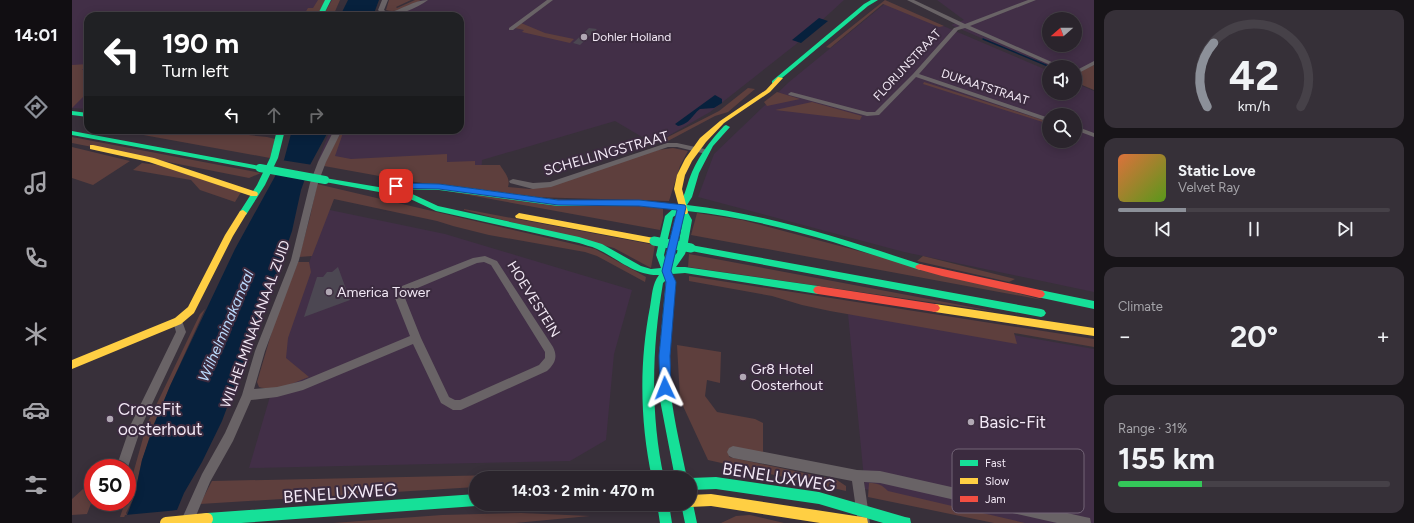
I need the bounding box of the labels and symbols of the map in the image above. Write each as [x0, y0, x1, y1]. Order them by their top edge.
north arrow [1042, 12, 1082, 52]
street label: FLORIJNSTRAAT [870, 26, 944, 104]
place label: Dohler Holland [592, 30, 671, 44]
marker: Dohler Holland [579, 32, 589, 42]
street label: DUKAATSTRAAT [940, 66, 1031, 108]
street label: SCHELLINGSTRAAT [542, 127, 671, 179]
pin [379, 169, 413, 203]
street label: WILHELMINAKANAAL ZUID [217, 238, 294, 410]
street label: HOEVESTEIN [503, 258, 564, 341]
water label: Wilhelminakanaal [194, 267, 258, 385]
place label: America Tower [337, 284, 430, 301]
marker: America Tower [324, 287, 334, 297]
place label: Gr8 Hotel Oosterhout [751, 361, 823, 394]
position arrow [644, 367, 686, 409]
marker: Gr8 Hotel Oosterhout [738, 372, 748, 382]
place label: CrossFit oosterhout [118, 399, 202, 439]
place label: Basic-Fit [979, 412, 1046, 432]
marker: CrossFit oosterhout [105, 414, 115, 424]
marker: Basic-Fit [966, 417, 976, 427]
legend [952, 449, 1084, 513]
text: Fast [985, 457, 1006, 470]
street label: BENELUXWEG [721, 458, 837, 496]
speed limit sign: 50 [84, 459, 136, 511]
text: Slow [985, 475, 1009, 488]
street label: BENELUXWEG [282, 479, 398, 507]
text: Jam [985, 493, 1006, 506]

